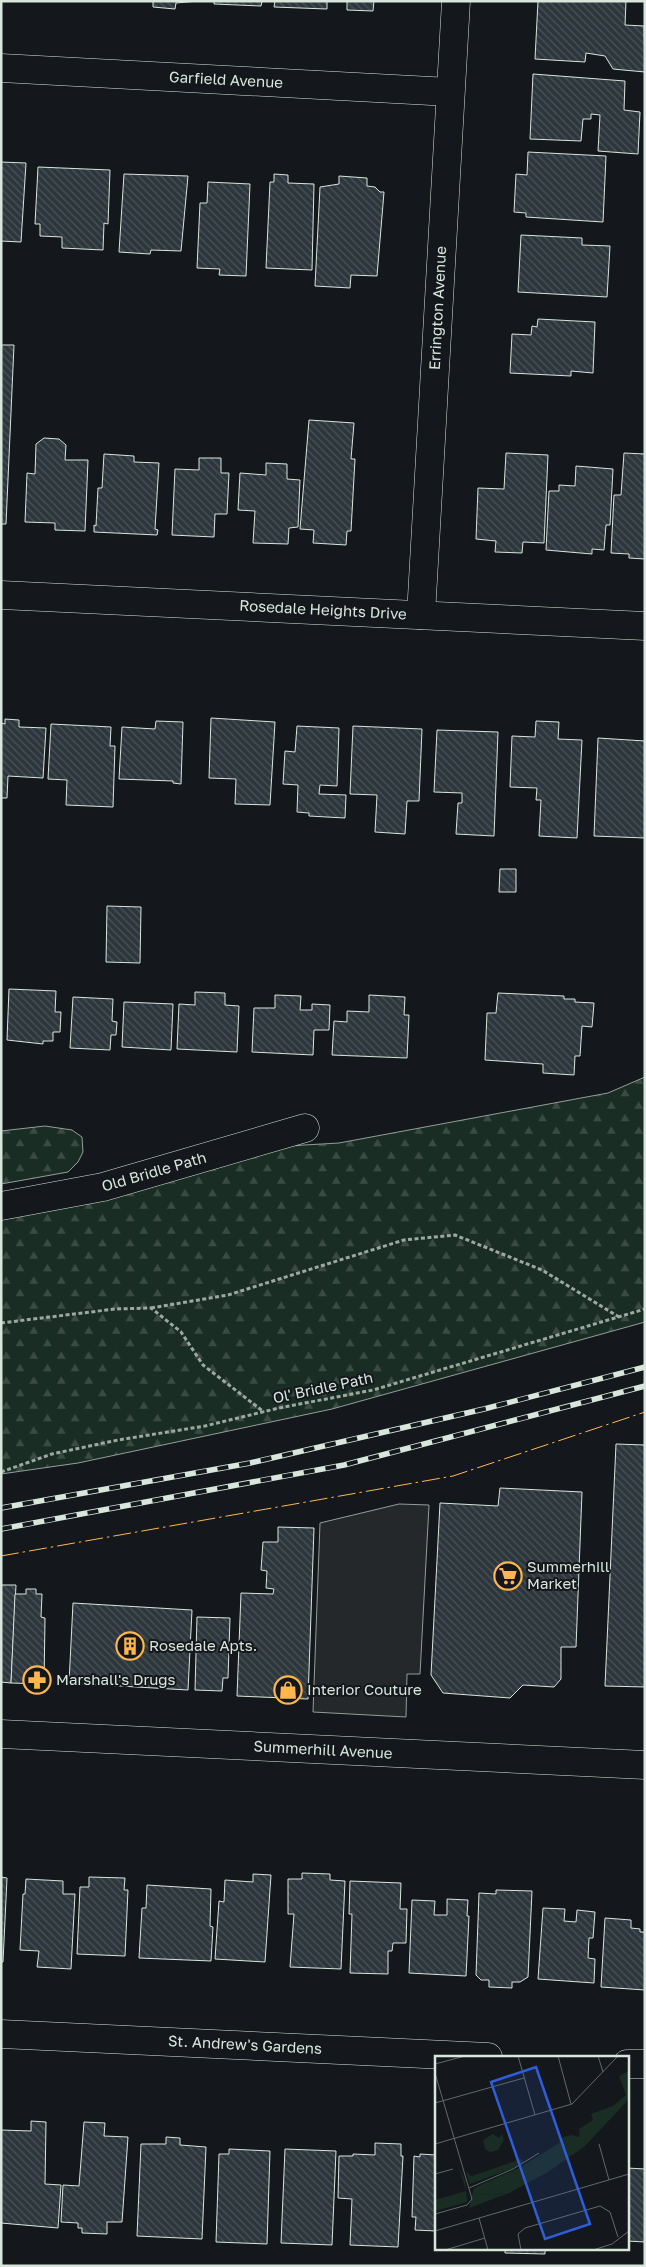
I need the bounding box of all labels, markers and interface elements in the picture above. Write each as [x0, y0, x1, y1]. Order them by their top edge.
street label: Garfield Avenue [169, 67, 284, 91]
street label: Errington Avenue [425, 245, 449, 370]
street label: Rosedale Heights Drive [239, 596, 408, 622]
street label: Old Bridle Path [99, 1147, 208, 1195]
street label: Ol' Bridle Path [271, 1368, 374, 1406]
place label: Summerhill Market [527, 1557, 610, 1592]
supermarket icon: Summerhill Market [493, 1561, 523, 1591]
building icon: Rosedale Apts. [115, 1631, 145, 1661]
place label: Rosedale Apts. [149, 1636, 257, 1654]
pharmacy icon: Marshall's Drugs [22, 1665, 52, 1695]
place label: Marshall's Drugs [56, 1670, 176, 1688]
shop icon: Interior Couture [273, 1675, 303, 1705]
place label: Interior Couture [307, 1680, 422, 1698]
street label: Summerhill Avenue [253, 1736, 393, 1762]
street label: St. Andrew's Gardens [168, 2031, 323, 2057]
inset map [435, 2056, 628, 2250]

